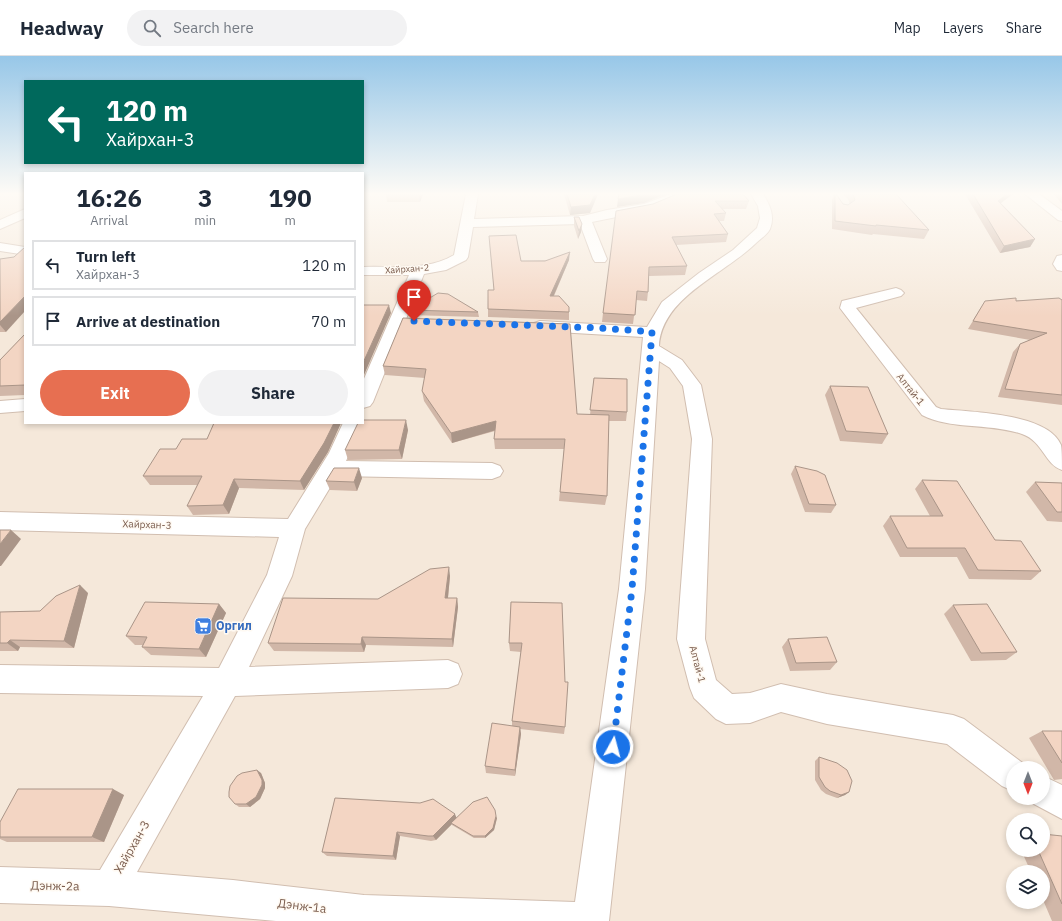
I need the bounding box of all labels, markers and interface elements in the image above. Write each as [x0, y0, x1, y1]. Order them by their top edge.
search box [127, 10, 407, 46]
text: Headway [20, 16, 103, 40]
icon: search [141, 17, 163, 39]
text: Search here [173, 18, 254, 37]
text: Map [894, 19, 921, 37]
text: Layers [943, 19, 984, 37]
text: Share [1006, 19, 1042, 37]
text: 120 m [106, 92, 188, 129]
icon: left [40, 96, 92, 148]
text: Хайрхан-3 [106, 128, 195, 151]
text: 16:26 [76, 182, 142, 214]
text: 3 [198, 182, 212, 214]
text: 190 [268, 182, 312, 214]
text: Arrival [90, 212, 128, 229]
text: min [194, 212, 216, 229]
text: m [284, 212, 296, 229]
text: Turn left [76, 247, 136, 266]
icon: left [42, 254, 64, 276]
text: 120 m [302, 256, 346, 275]
street label: Хайрхан-2 [385, 261, 429, 276]
text: Хайрхан-3 [76, 266, 140, 283]
pin [397, 280, 431, 321]
icon: arrive [403, 286, 425, 308]
icon: arrive [42, 310, 64, 332]
text: Arrive at destination [76, 312, 220, 331]
text: 70 m [311, 312, 346, 331]
button: Exit [40, 370, 190, 416]
button: Share [198, 370, 348, 416]
street label: Алтай-1 [894, 370, 928, 408]
street label: Хайрхан-3 [122, 517, 172, 532]
supermarket icon: Оргил [193, 616, 213, 636]
place label: Оргил [216, 618, 252, 633]
street label: Алтай-1 [686, 644, 709, 684]
position arrow [592, 726, 634, 768]
north arrow [1006, 761, 1050, 805]
map controls [1006, 761, 1050, 909]
button: search [1006, 813, 1050, 857]
street label: Хайрхан-3 [110, 817, 153, 876]
button: layers [1006, 865, 1050, 909]
street label: Дэнж-2а [30, 878, 80, 893]
street label: Дэнж-1а [277, 895, 328, 916]

